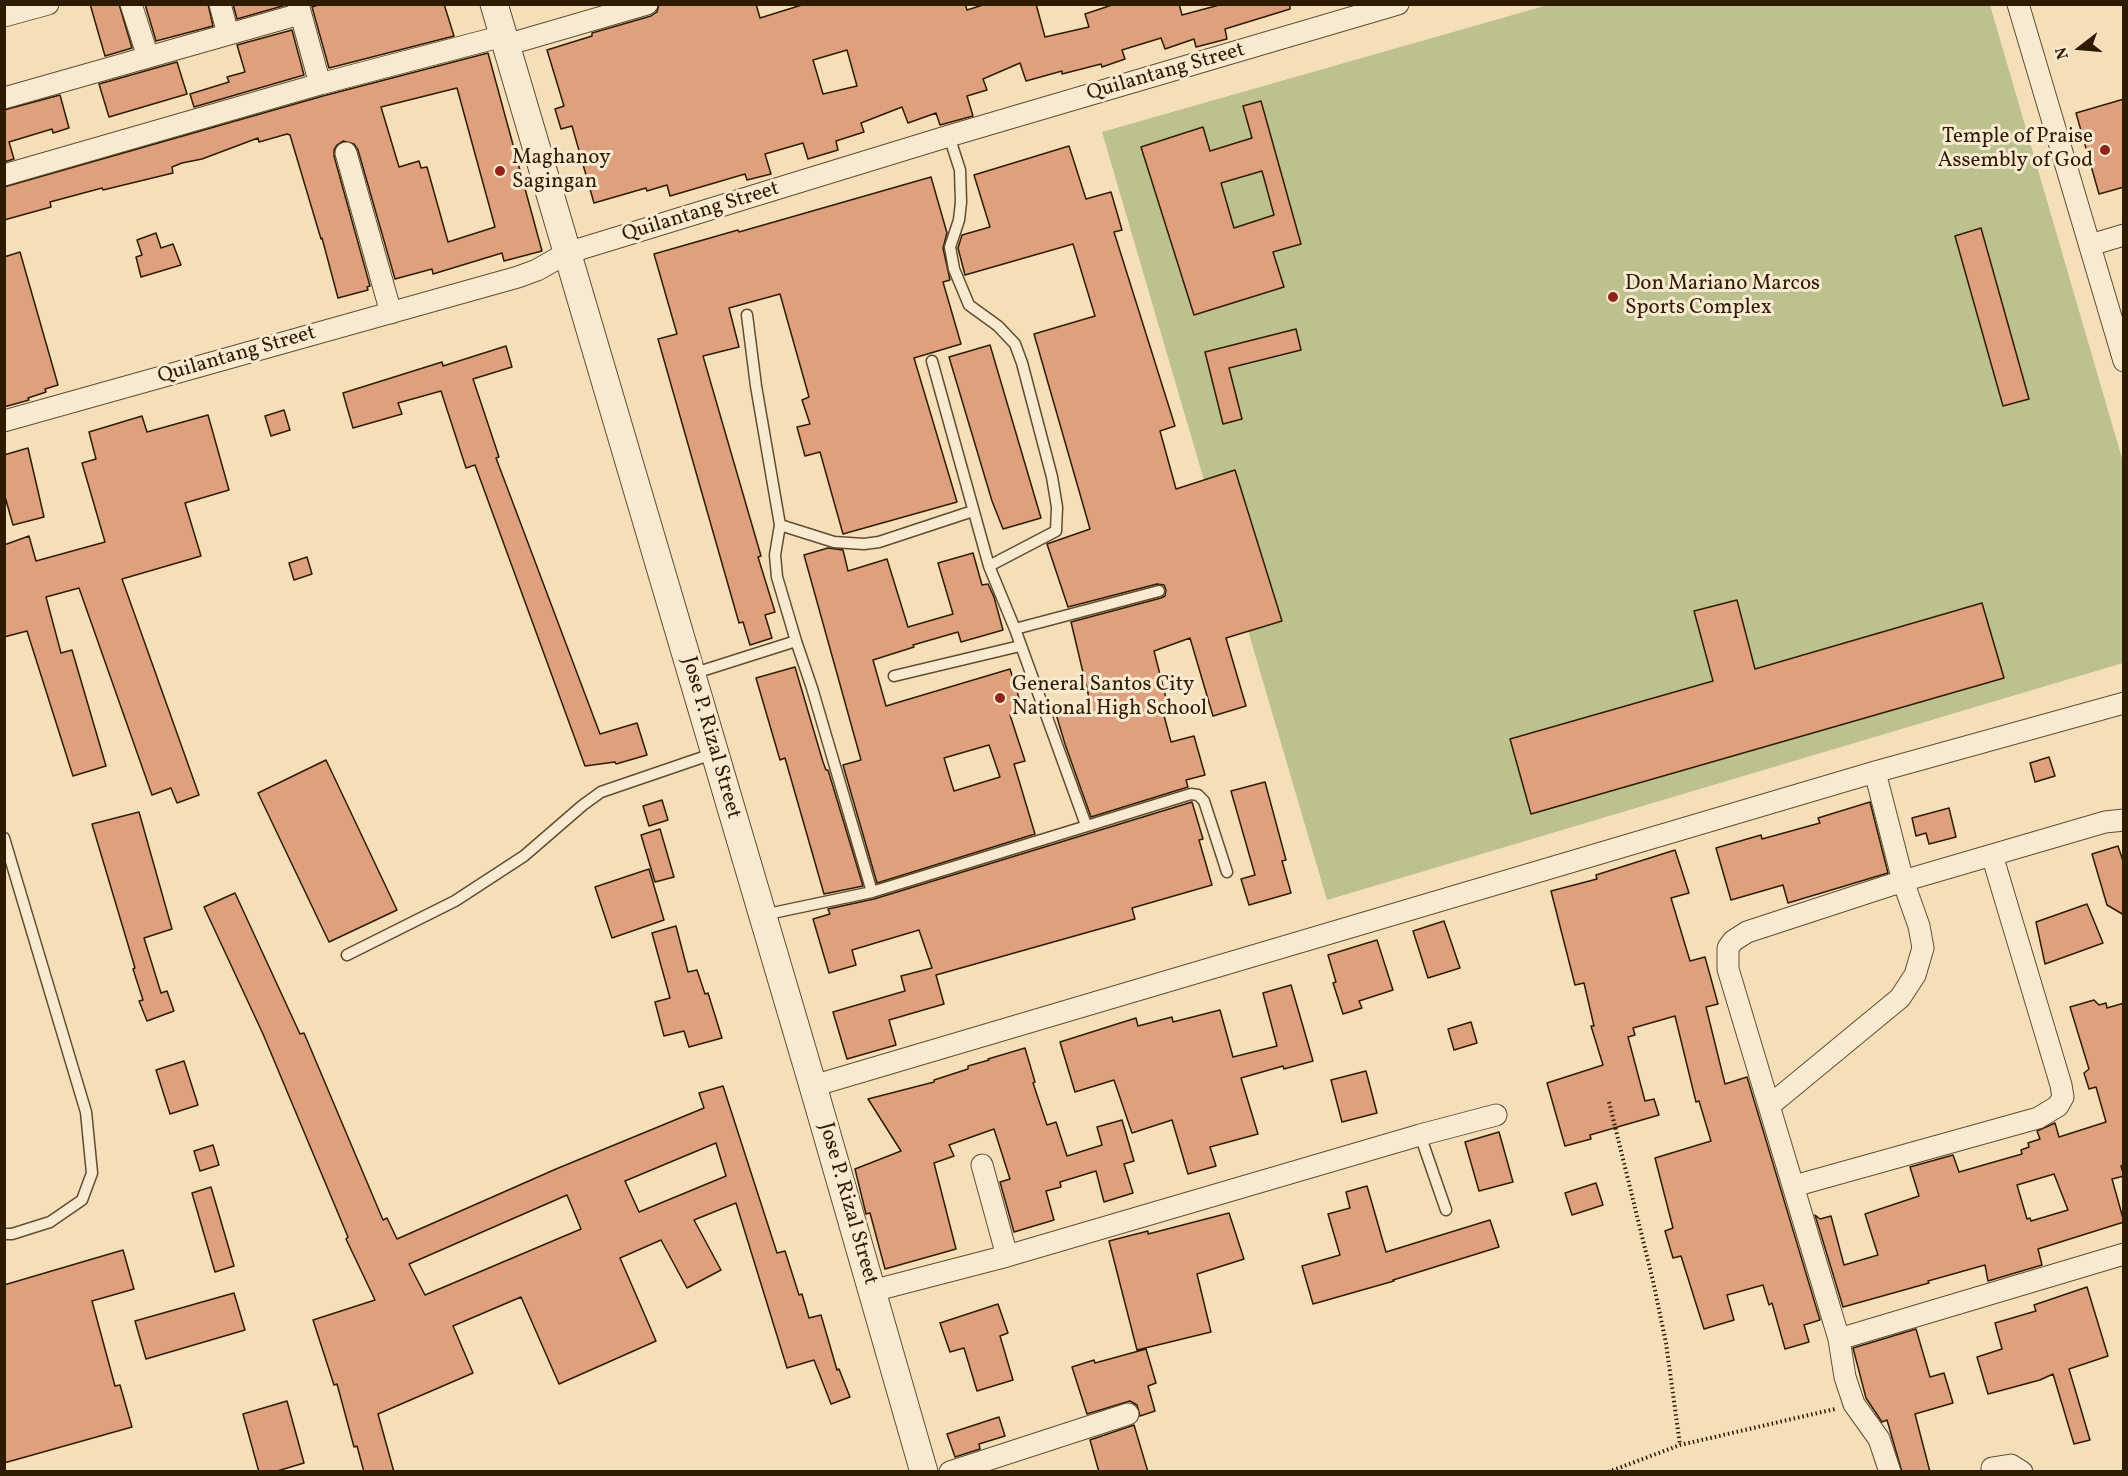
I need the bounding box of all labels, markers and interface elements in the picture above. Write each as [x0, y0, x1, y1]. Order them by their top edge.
north arrow [2050, 18, 2110, 78]
street label: Quilantang Street [1084, 38, 1248, 108]
text: N [2051, 44, 2075, 62]
place label: Temple of Praise Assembly of God [1938, 125, 2093, 175]
marker: Temple of Praise Assembly of God [2098, 143, 2112, 157]
place label: Maghanoy Sagingan [512, 146, 611, 196]
marker: Maghanoy Sagingan [493, 164, 507, 178]
street label: Quilantang Street [619, 177, 783, 249]
place label: Don Mariano Marcos Sports Complex [1625, 272, 1820, 322]
marker: Don Mariano Marcos Sports Complex [1606, 290, 1620, 304]
street label: Quilantang Street [155, 321, 319, 391]
street label: Jose P. Rizal Street [675, 654, 745, 822]
place label: General Santos City National High School [1012, 673, 1207, 723]
marker: General Santos City National High School [993, 691, 1007, 705]
street label: Jose P. Rizal Street [812, 1120, 882, 1288]

